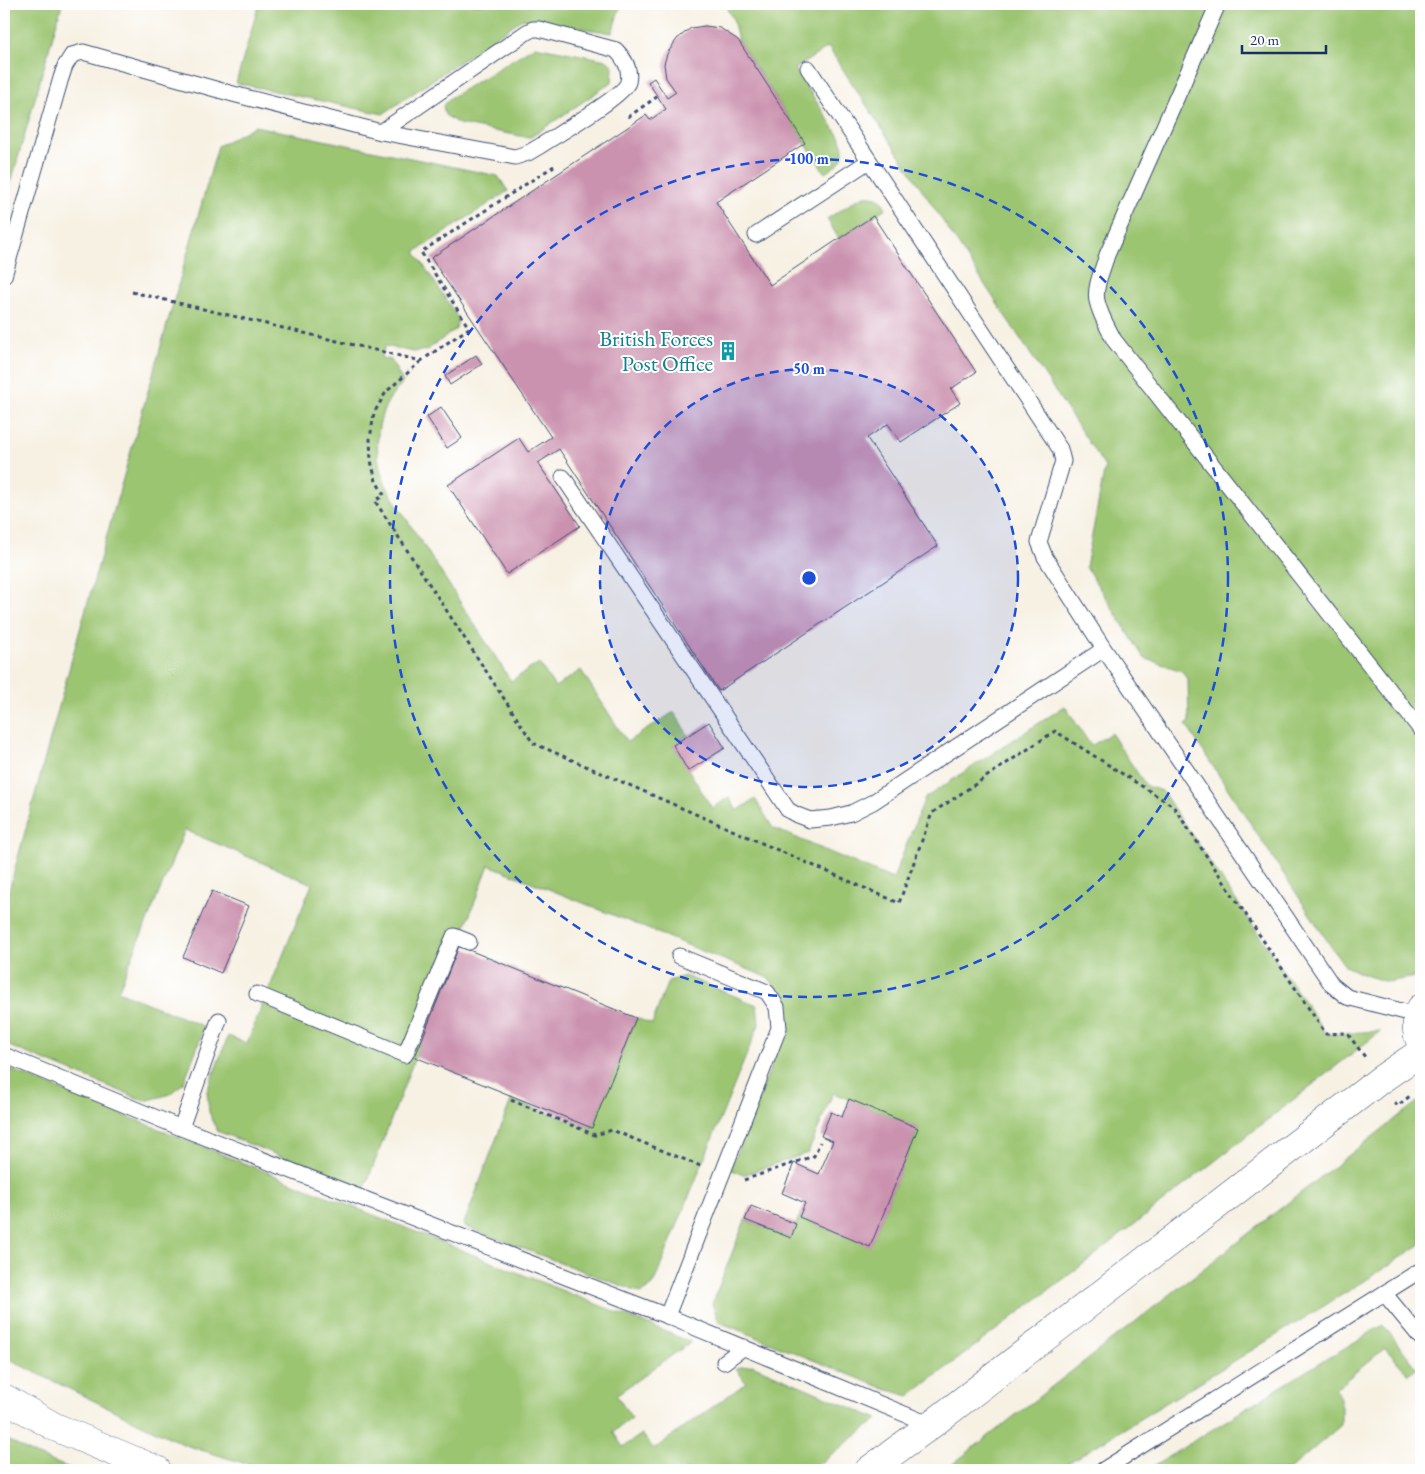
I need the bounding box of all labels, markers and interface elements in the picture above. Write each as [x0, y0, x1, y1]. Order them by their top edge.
scale bar [1242, 22, 1326, 54]
text: 20 m [1250, 30, 1279, 49]
text: 100 m [789, 149, 829, 168]
place label: British Forces Post Office [599, 324, 713, 378]
building icon: British Forces Post Office [717, 340, 739, 362]
text: 50 m [793, 359, 825, 378]
centre of rings [800, 569, 818, 587]

